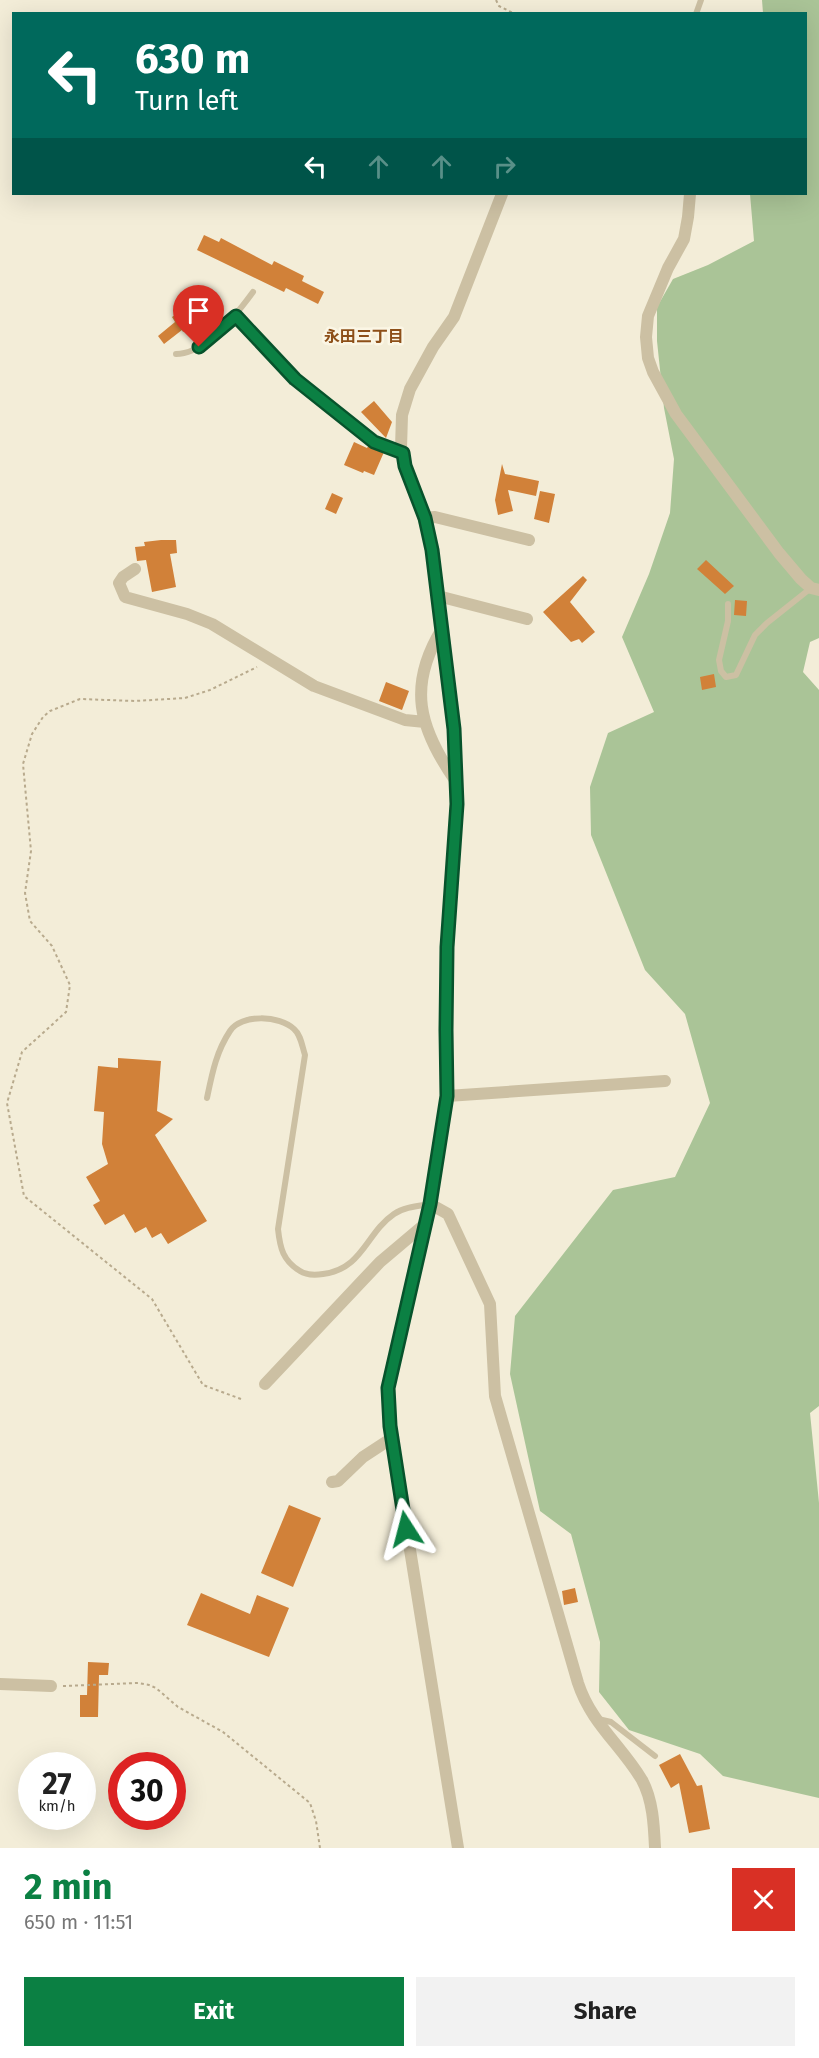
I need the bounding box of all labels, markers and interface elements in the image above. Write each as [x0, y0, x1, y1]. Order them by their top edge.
text: 630 m [135, 34, 250, 84]
icon: left [36, 36, 114, 114]
text: Turn left [135, 85, 238, 117]
icon: left [299, 150, 332, 183]
icon: ahead [362, 150, 395, 183]
icon: ahead [425, 150, 458, 183]
icon: right [488, 150, 521, 183]
pin [173, 285, 224, 347]
icon: arrive [182, 294, 215, 327]
district label: 永田三丁目 [324, 327, 404, 346]
position arrow [374, 1497, 438, 1561]
speed limit sign: 30 [108, 1752, 186, 1830]
text: 27 [42, 1766, 72, 1802]
text: km/h [38, 1797, 76, 1815]
text: 2 min [24, 1865, 113, 1909]
button: close [732, 1868, 795, 1931]
text: 650 m · 11:51 [24, 1910, 133, 1934]
button: Exit [24, 1977, 404, 2046]
button: Share [416, 1977, 795, 2046]

